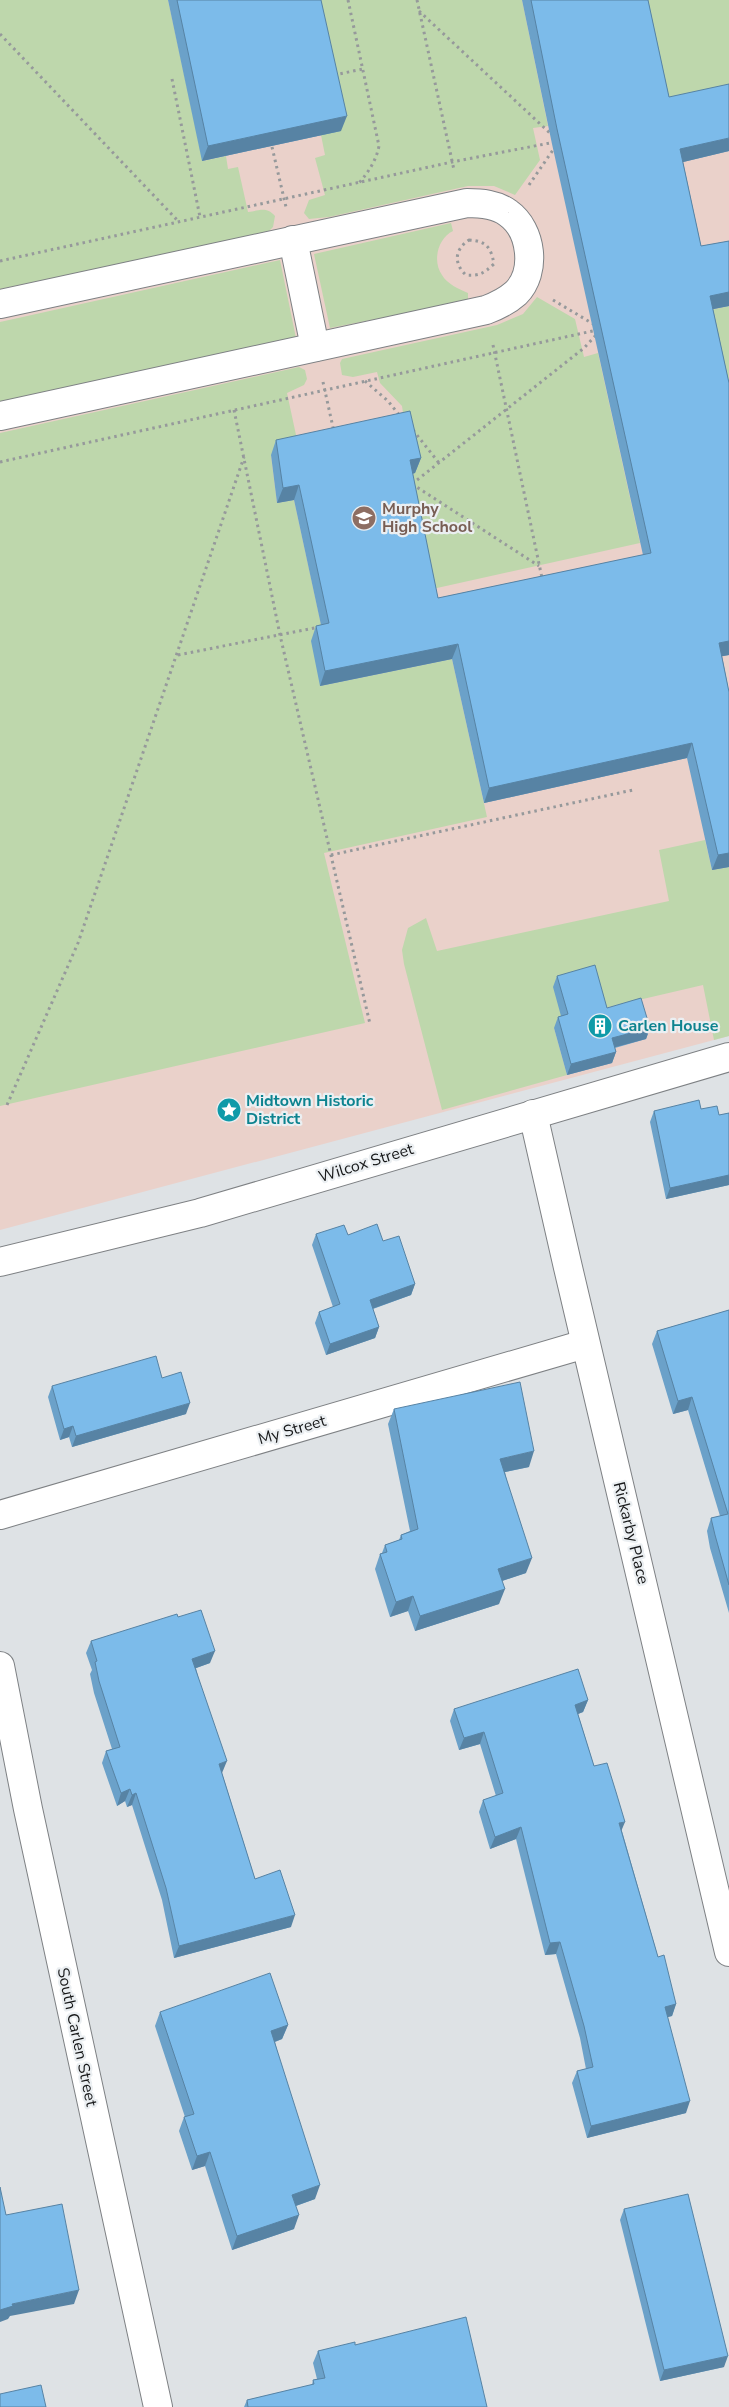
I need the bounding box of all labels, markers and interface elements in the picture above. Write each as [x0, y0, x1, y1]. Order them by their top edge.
place label: Murphy High School [382, 498, 472, 538]
school or university icon: Murphy High School [351, 505, 377, 531]
building icon: Carlen House [587, 1013, 613, 1039]
place label: Carlen House [618, 1015, 719, 1037]
place label: Midtown Historic District [246, 1090, 374, 1130]
place icon: Midtown Historic District [216, 1097, 242, 1123]
street label: Wilcox Street [316, 1138, 417, 1188]
street label: My Street [255, 1410, 329, 1450]
street label: Rickarby Place [608, 1480, 654, 1586]
street label: South Carlen Street [52, 1966, 103, 2109]

